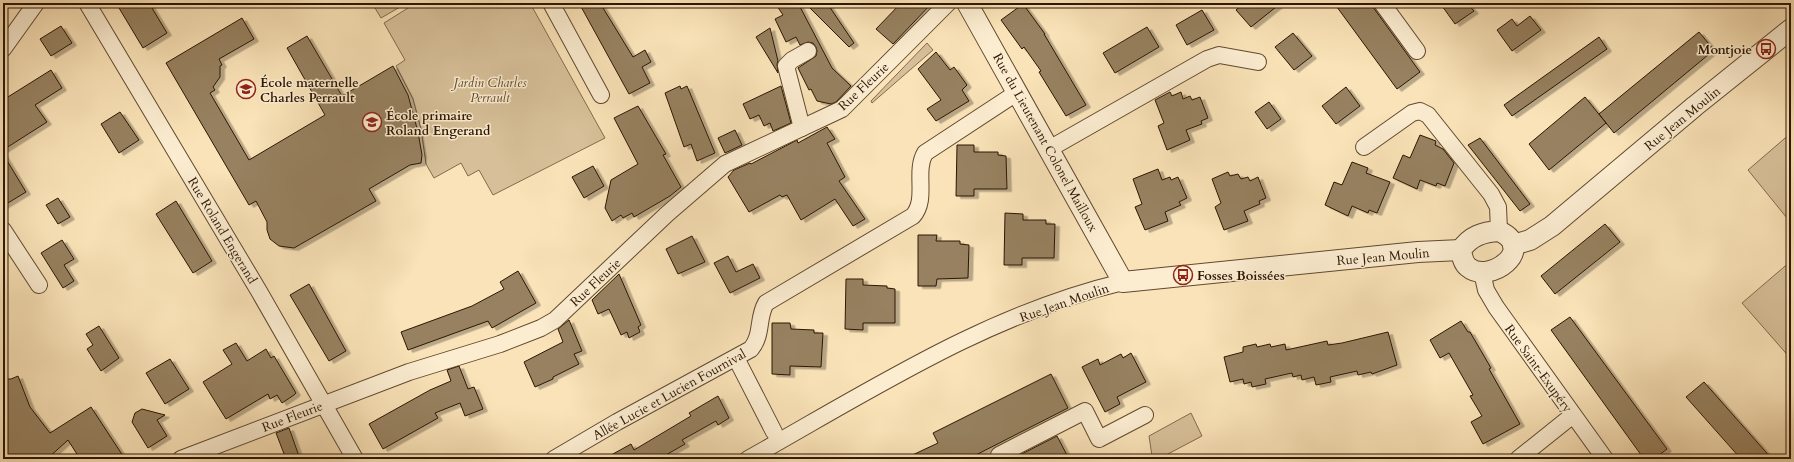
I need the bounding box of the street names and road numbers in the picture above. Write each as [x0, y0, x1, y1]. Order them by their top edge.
street label: Rue du Lieutenant Colonel Mailloux [988, 50, 1102, 236]
street label: Rue Fleurie [834, 58, 893, 115]
street label: Rue Jean Moulin [1641, 82, 1725, 155]
street label: Rue Roland Engerand [183, 174, 261, 287]
street label: Rue Jean Moulin [1336, 244, 1431, 270]
street label: Rue Fleurie [566, 254, 625, 311]
street label: Rue Jean Moulin [1017, 279, 1112, 327]
street label: Rue Saint-Exupéry [1500, 321, 1576, 416]
street label: Allée Lucie et Lucien Fournival [590, 345, 750, 445]
street label: Rue Fleurie [259, 397, 325, 437]

